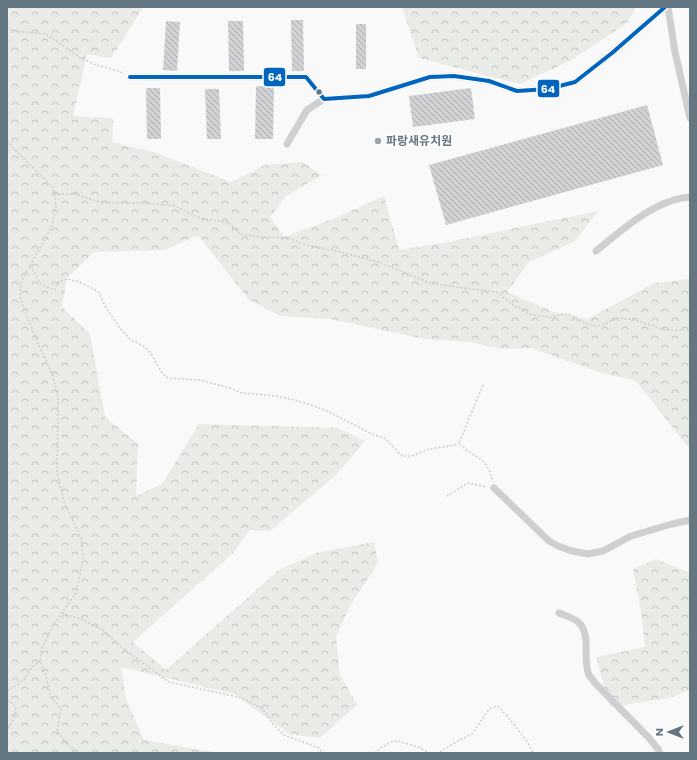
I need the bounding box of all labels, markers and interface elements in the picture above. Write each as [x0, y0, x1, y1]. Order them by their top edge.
line badge: 64 [263, 67, 286, 87]
text: 64 [268, 69, 283, 85]
line badge: 64 [537, 79, 560, 98]
text: 64 [541, 81, 556, 97]
unlabelled marker [314, 87, 324, 97]
place label: 파랑새유치원 [386, 132, 452, 149]
marker: 파랑새유치원 [373, 136, 383, 146]
north arrow [649, 712, 689, 752]
text: N [651, 728, 667, 736]

